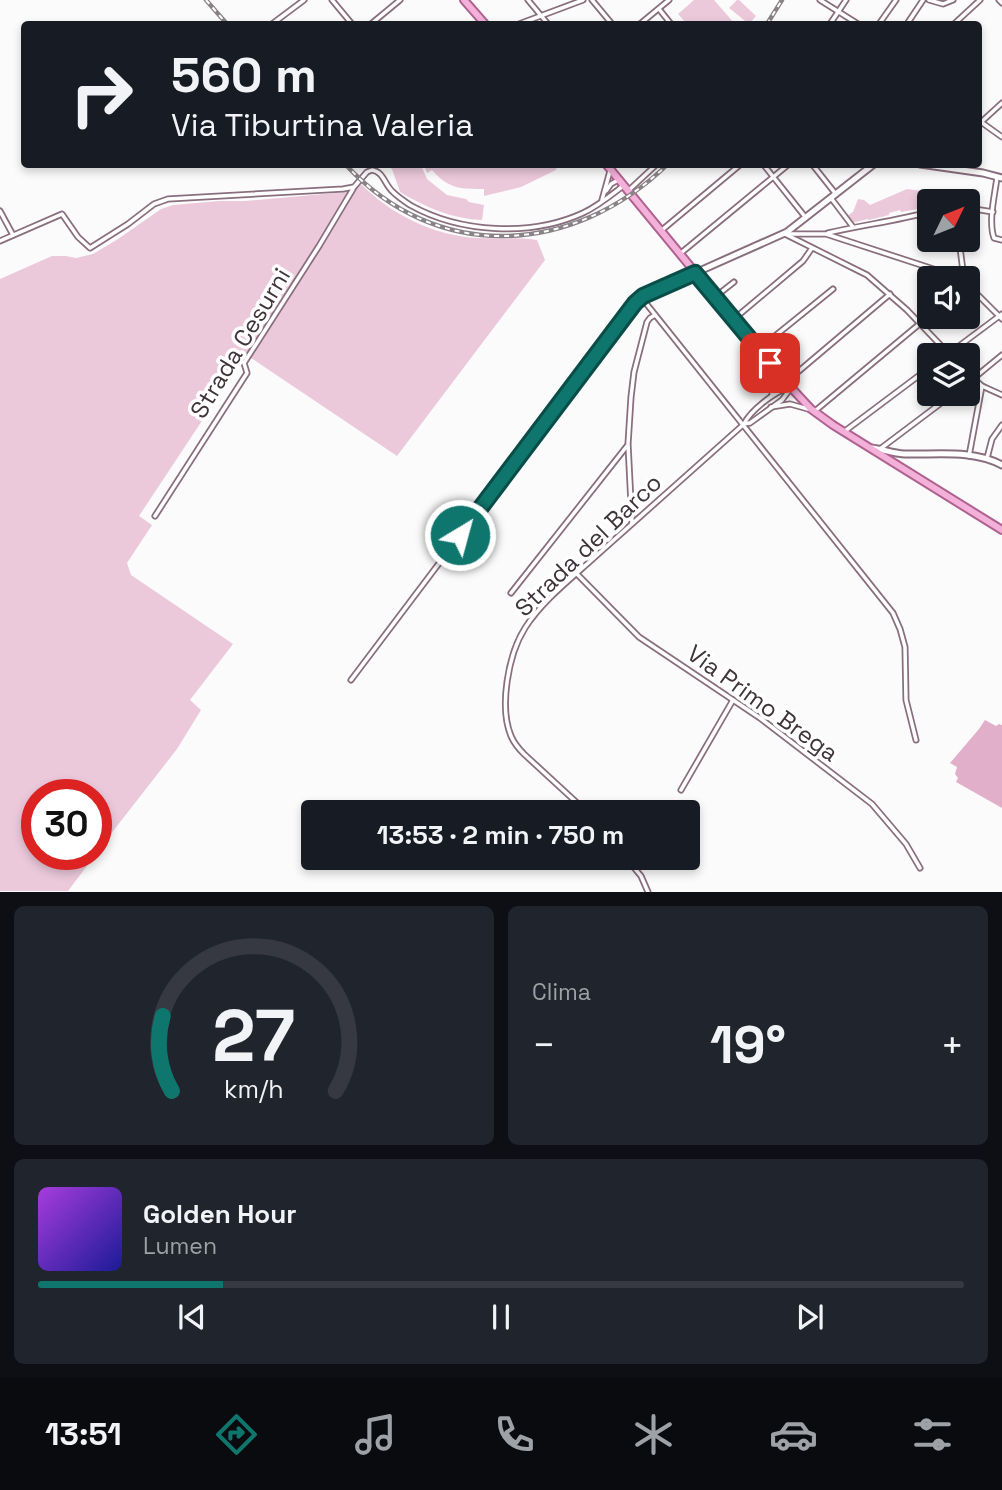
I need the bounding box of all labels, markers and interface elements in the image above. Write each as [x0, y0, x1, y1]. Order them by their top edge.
text: 560 m [171, 44, 317, 106]
icon: right [56, 49, 147, 140]
text: Via Tiburtina Valeria [171, 105, 474, 145]
north arrow [917, 189, 980, 252]
map controls [917, 189, 980, 406]
street label: Strada Cesurni [183, 262, 297, 424]
button: sound [917, 266, 980, 329]
pin [740, 333, 800, 393]
button: layers [917, 343, 980, 406]
icon: arrive [751, 344, 789, 382]
street label: Strada del Barco [508, 467, 668, 623]
position arrow [423, 498, 497, 572]
street label: Via Primo Brega [681, 638, 845, 768]
speed limit sign: 30 [21, 779, 112, 870]
text: 13:53 · 2 min · 750 m [377, 818, 624, 852]
text: Clima [532, 977, 591, 1007]
text: 27 [213, 990, 295, 1083]
text: 19° [710, 1012, 786, 1078]
text: − [532, 1021, 556, 1069]
text: + [940, 1021, 964, 1069]
text: km/h [224, 1073, 284, 1105]
text: Golden Hour [143, 1197, 297, 1231]
text: Lumen [143, 1231, 217, 1261]
icon: previous [173, 1298, 211, 1336]
icon: pause [482, 1298, 520, 1336]
icon: next [791, 1298, 829, 1336]
icon: directions [212, 1410, 261, 1459]
icon: music [351, 1410, 400, 1459]
icon: phone [490, 1410, 539, 1459]
icon: climate [629, 1410, 678, 1459]
icon: car [769, 1410, 818, 1459]
icon: filters [908, 1410, 957, 1459]
text: 13:51 [45, 1414, 122, 1454]

